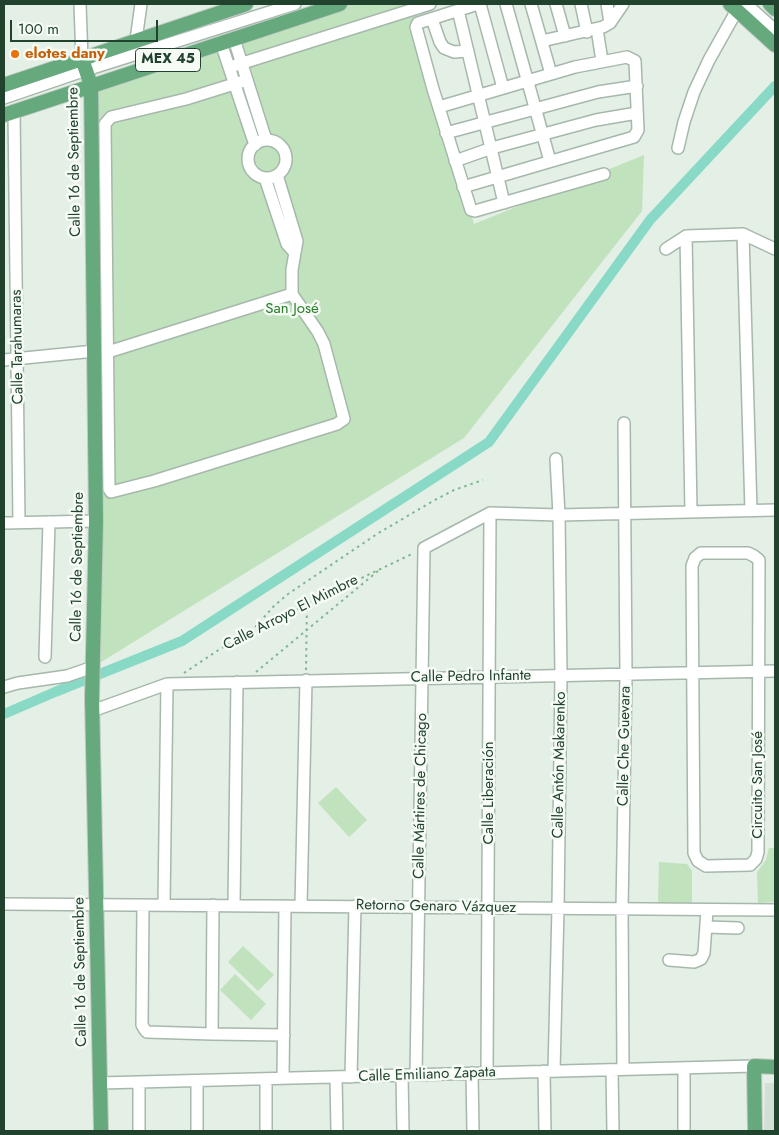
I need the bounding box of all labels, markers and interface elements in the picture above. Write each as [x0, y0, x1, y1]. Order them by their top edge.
scale bar [12, 10, 160, 42]
text: 100 m [18, 18, 59, 40]
place label: elotes dany [25, 45, 105, 63]
marker: elotes dany [9, 48, 21, 60]
road number: MEX 45 [136, 48, 200, 72]
street label: Calle 16 de Septiembre [65, 87, 85, 237]
street label: Calle Tarahumaras [8, 289, 28, 405]
park label: San José [265, 300, 319, 318]
street label: Calle 16 de Septiembre [68, 492, 88, 642]
street label: Calle Arroyo El Mimbre [221, 571, 361, 655]
street label: Calle Pedro Infante [411, 667, 531, 687]
street label: Calle Che Guevara [615, 686, 635, 806]
street label: Calle Antón Makarenko [550, 691, 570, 839]
street label: Calle Mártires de Chicago [411, 713, 431, 879]
street label: Circuito San José [749, 731, 767, 839]
street label: Calle Liberación [480, 741, 498, 845]
street label: Calle 16 de Septiembre [71, 897, 91, 1047]
street label: Retorno Genaro Vázquez [356, 897, 516, 917]
street label: Calle Emiliano Zapata [358, 1064, 496, 1086]

